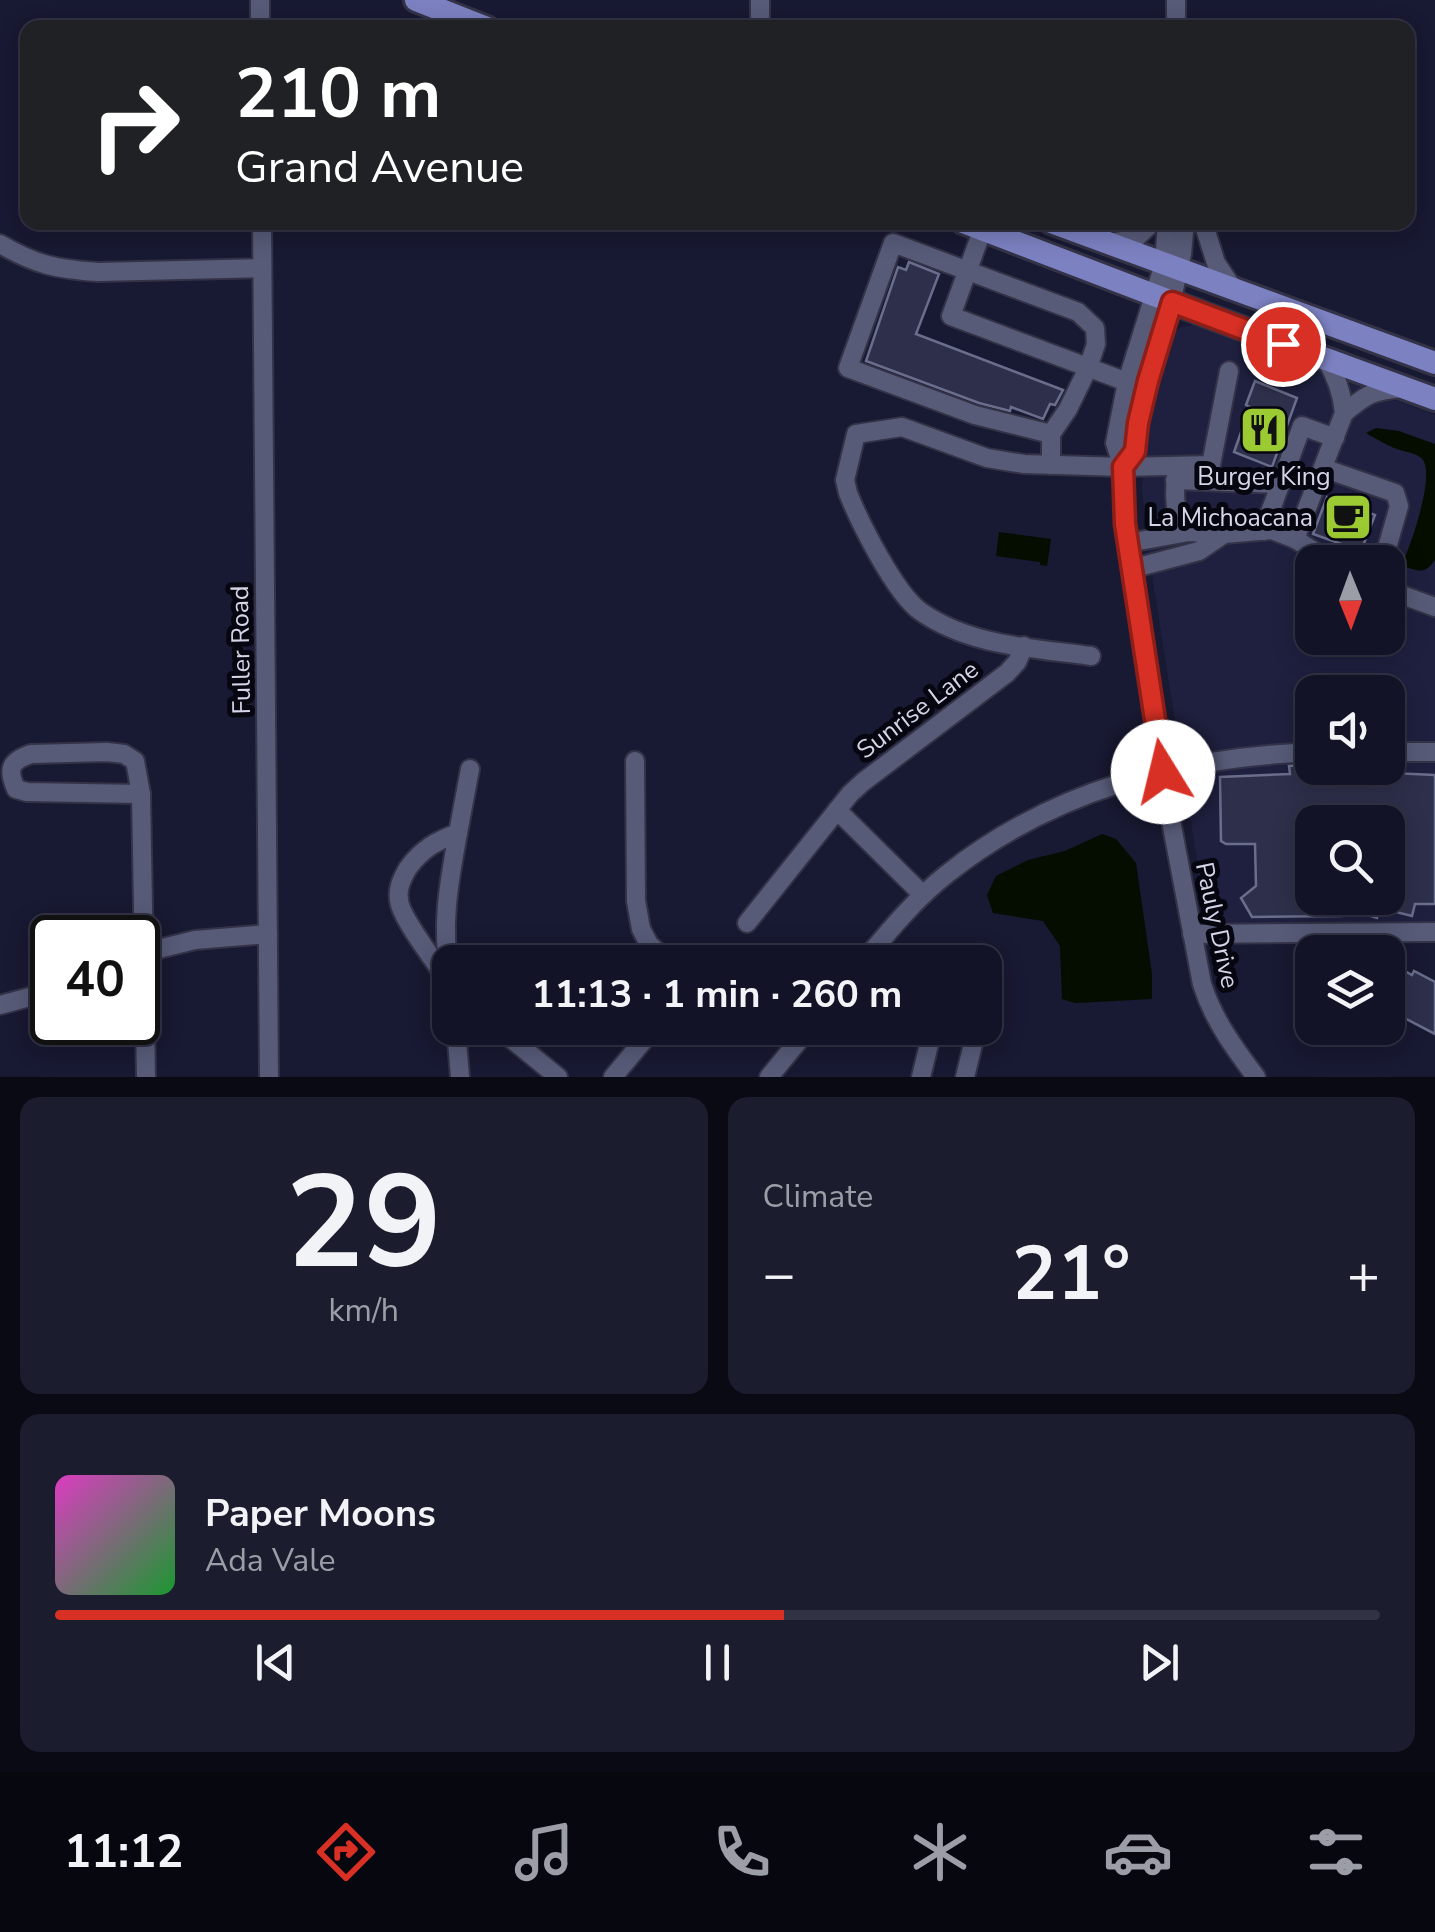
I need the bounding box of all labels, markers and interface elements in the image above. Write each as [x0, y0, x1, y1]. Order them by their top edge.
text: 210 m [235, 46, 441, 142]
icon: right [70, 60, 200, 190]
text: Grand Avenue [235, 137, 524, 198]
pin [1241, 302, 1326, 387]
icon: arrive [1256, 317, 1311, 372]
restaurant icon: Burger King [1238, 404, 1290, 456]
place label: Burger King [1197, 460, 1331, 494]
cafe icon: La Michoacana [1322, 491, 1374, 543]
place label: La Michoacana [1147, 501, 1313, 535]
north arrow [1295, 545, 1405, 655]
map controls [1295, 545, 1405, 1045]
street label: Fuller Road [223, 585, 259, 715]
street label: Sunrise Lane [850, 653, 986, 767]
button: sound [1295, 675, 1405, 785]
position arrow [1111, 720, 1215, 824]
button: search [1295, 805, 1405, 915]
street label: Pauly Drive [1187, 859, 1247, 991]
speed limit sign: 40 [30, 915, 160, 1045]
button: layers [1295, 935, 1405, 1045]
text: 11:13 · 1 min · 260 m [532, 969, 902, 1020]
text: 29 [286, 1135, 442, 1312]
text: Climate [763, 1175, 873, 1218]
text: 21° [1012, 1223, 1130, 1325]
text: − [763, 1237, 796, 1312]
text: + [1347, 1237, 1380, 1312]
text: km/h [328, 1289, 399, 1332]
text: Paper Moons [205, 1488, 436, 1539]
text: Ada Vale [205, 1539, 336, 1582]
icon: previous [248, 1635, 303, 1690]
icon: pause [690, 1635, 745, 1690]
icon: next [1132, 1635, 1187, 1690]
icon: directions [311, 1817, 381, 1887]
icon: music [509, 1817, 579, 1887]
icon: phone [707, 1817, 777, 1887]
icon: climate [905, 1817, 975, 1887]
icon: car [1103, 1817, 1173, 1887]
icon: filters [1301, 1817, 1371, 1887]
text: 11:12 [64, 1822, 183, 1883]

